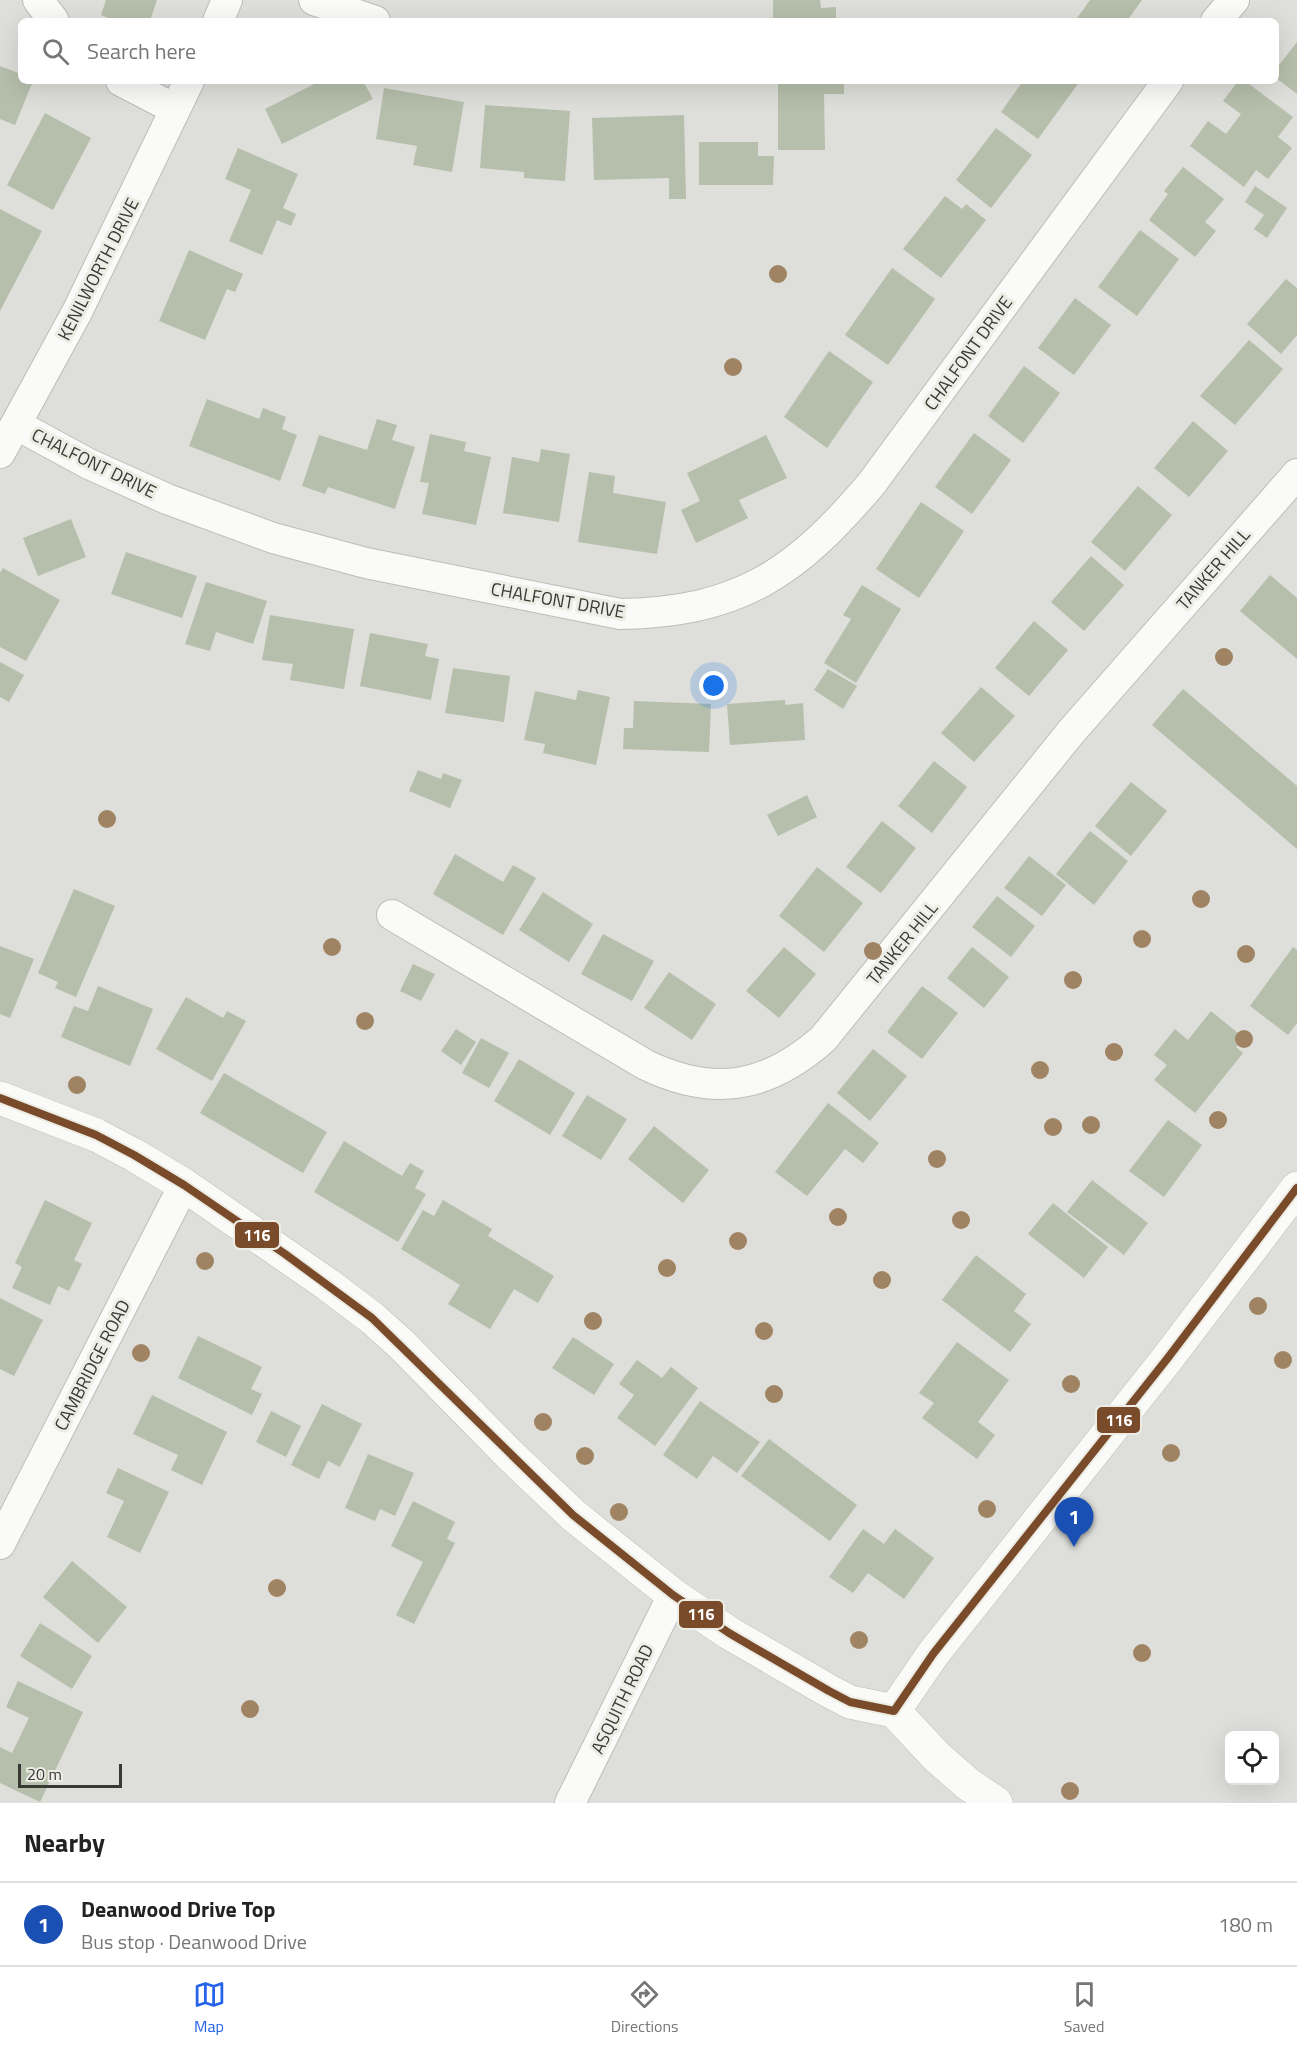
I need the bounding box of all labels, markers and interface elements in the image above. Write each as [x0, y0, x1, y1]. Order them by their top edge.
search box [18, 18, 1279, 84]
text: Search here [87, 34, 196, 68]
icon: search [39, 35, 72, 68]
street label: KENILWORTH DRIVE [50, 193, 146, 345]
street label: CHALFONT DRIVE [917, 290, 1019, 416]
street label: CHALFONT DRIVE [27, 421, 161, 505]
street label: TANKER HILL [1170, 522, 1256, 616]
street label: CHALFONT DRIVE [489, 575, 627, 625]
your location [699, 671, 728, 700]
street label: TANKER HILL [860, 895, 944, 991]
line badge: 116 [234, 1221, 280, 1249]
text: 116 [244, 1223, 270, 1247]
street label: CAMBRIDGE ROAD [47, 1295, 137, 1435]
line badge: 116 [1096, 1406, 1141, 1434]
text: 116 [1106, 1408, 1132, 1432]
pin: 1 [1054, 1498, 1094, 1547]
line badge: 116 [678, 1600, 724, 1629]
text: 116 [688, 1602, 714, 1626]
street label: ASQUITH ROAD [584, 1640, 660, 1758]
map controls [1225, 1731, 1279, 1785]
button: locate [1225, 1731, 1279, 1785]
scale bar [18, 1761, 122, 1788]
text: 20 m [27, 1762, 62, 1786]
text: Nearby [24, 1823, 105, 1862]
text: Deanwood Drive Top [81, 1892, 275, 1926]
text: 1 [38, 1909, 49, 1940]
text: 180 m [1218, 1909, 1273, 1940]
text: Bus stop · Deanwood Drive [81, 1926, 307, 1957]
tab: Map [193, 1978, 226, 2038]
tab: Directions [611, 1978, 679, 2038]
tab: Saved [1064, 1978, 1104, 2038]

